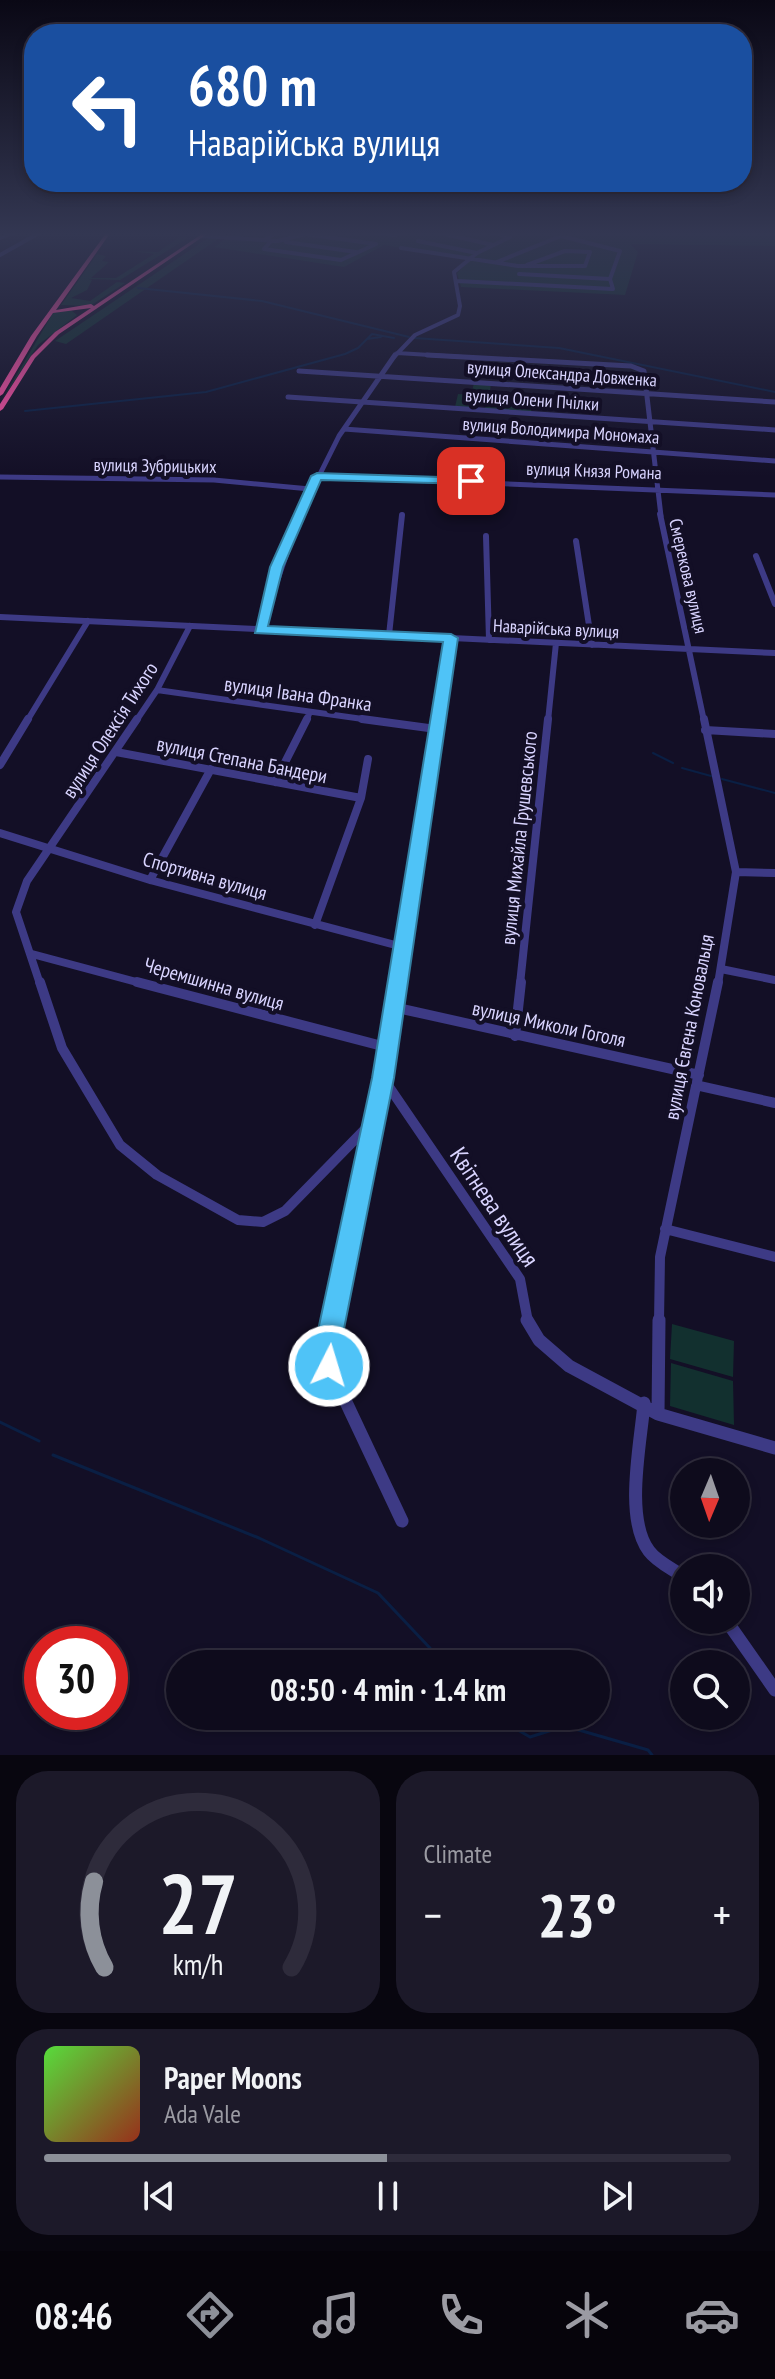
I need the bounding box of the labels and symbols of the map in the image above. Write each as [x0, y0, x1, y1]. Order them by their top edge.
street label: вулиця Олександра Довженка [466, 355, 658, 392]
street label: вулиця Олени Пчілки [464, 383, 600, 416]
street label: вулиця Володимира Мономаха [462, 412, 660, 449]
pin [437, 447, 505, 515]
street label: вулиця Зубрицьких [93, 453, 217, 478]
street label: вулиця Князя Романа [526, 457, 662, 484]
street label: Смерекова вулиця [664, 516, 713, 636]
street label: Наварійська вулиця [492, 614, 620, 643]
street label: вулиця Олексія Тихого [56, 657, 164, 803]
street label: вулиця Івана Франка [223, 671, 373, 717]
street label: вулиця Михайла Грушевського [495, 730, 543, 946]
street label: вулиця Степана Бандери [154, 731, 330, 789]
street label: Спортивна вулиця [140, 846, 270, 906]
street label: вулиця Євгена Коновальця [658, 932, 720, 1122]
street label: Черемшинна вулиця [141, 952, 287, 1016]
street label: вулиця Миколи Гоголя [470, 995, 628, 1053]
street label: Квітнева вулиця [443, 1141, 546, 1272]
position arrow [287, 1324, 371, 1408]
north arrow [670, 1458, 750, 1538]
speed limit sign: 30 [24, 1626, 128, 1730]

